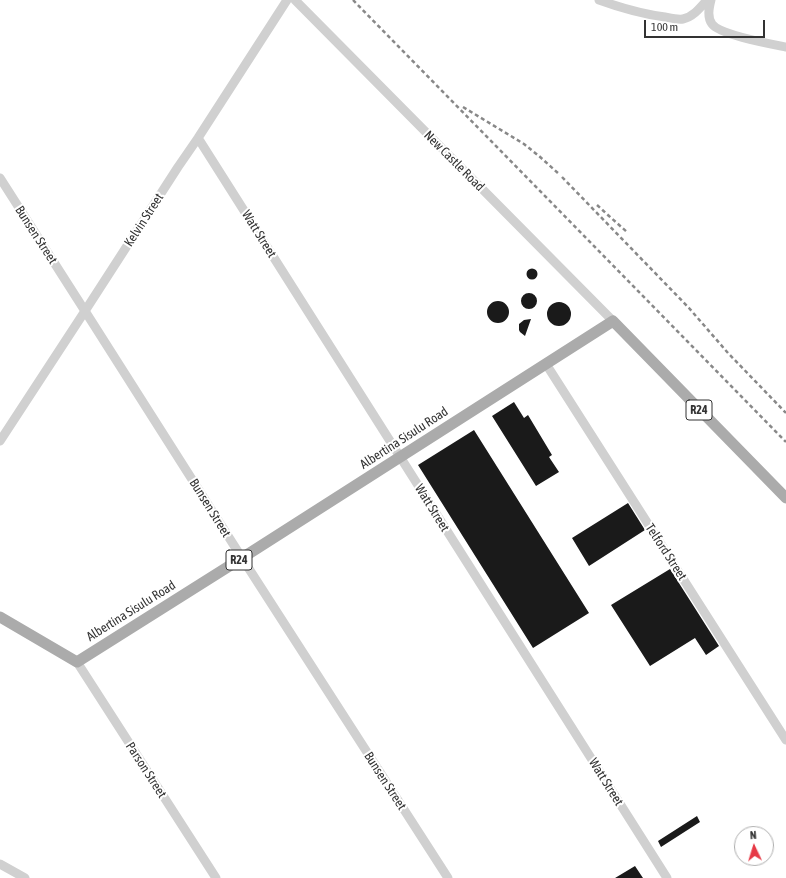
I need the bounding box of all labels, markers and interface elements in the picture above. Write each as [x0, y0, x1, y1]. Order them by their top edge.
scale bar [646, 12, 767, 38]
text: 100 m [651, 20, 678, 34]
street label: New Castle Road [421, 128, 487, 194]
street label: Kelvin Street [121, 190, 167, 250]
street label: Bunsen Street [12, 203, 60, 267]
street label: Watt Street [238, 207, 280, 261]
road number: R24 [686, 400, 712, 420]
street label: Albertina Sisulu Road [357, 404, 451, 472]
street label: Bunsen Street [186, 476, 234, 540]
street label: Watt Street [411, 481, 453, 535]
street label: Telford Street [642, 521, 690, 583]
road number: R24 [226, 550, 252, 570]
street label: Albertina Sisulu Road [84, 577, 178, 645]
street label: Parson Street [122, 739, 170, 801]
street label: Bunsen Street [361, 749, 409, 813]
street label: Watt Street [585, 755, 627, 809]
north arrow [734, 826, 774, 866]
text: N [750, 829, 757, 841]

